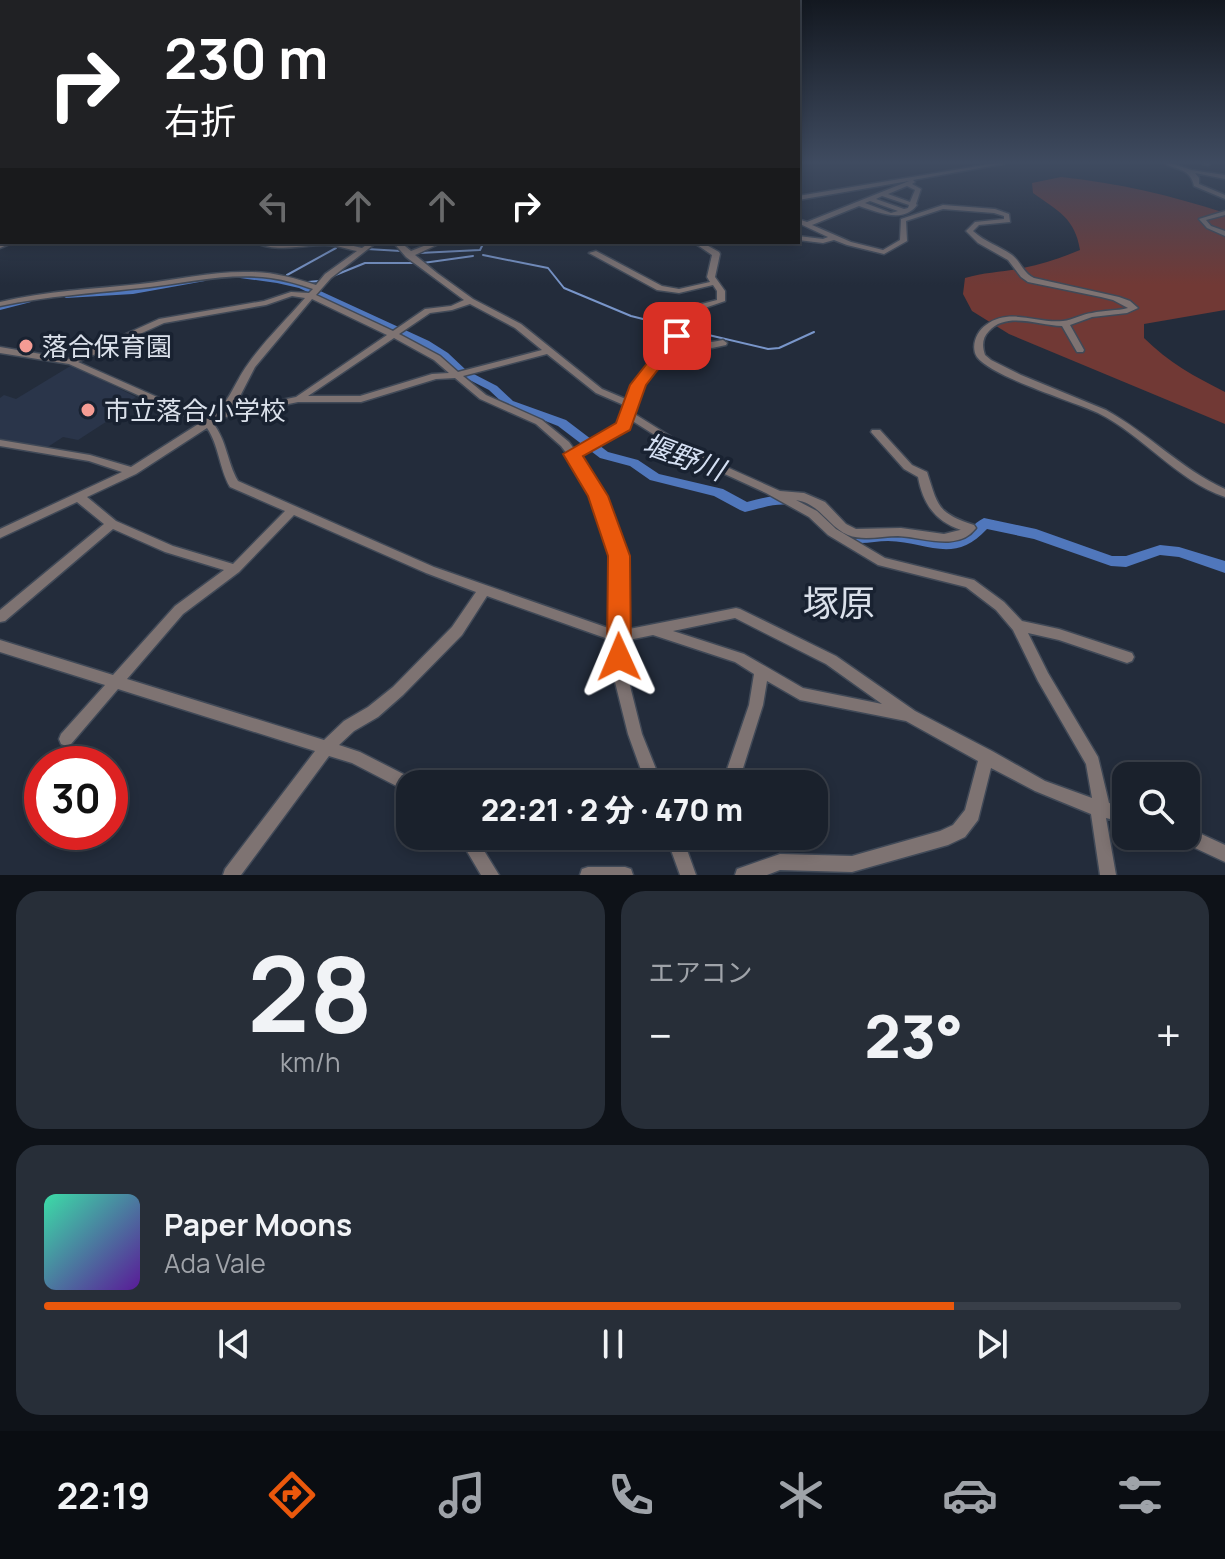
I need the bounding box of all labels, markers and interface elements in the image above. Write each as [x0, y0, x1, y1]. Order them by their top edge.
text: 230 m [164, 19, 328, 96]
icon: right [32, 32, 136, 136]
text: 右折 [164, 96, 236, 145]
icon: left [252, 184, 296, 228]
icon: ahead [336, 184, 380, 228]
icon: ahead [420, 184, 464, 228]
icon: right [504, 184, 548, 228]
pin [643, 302, 711, 370]
icon: arrive [655, 314, 699, 358]
place label: 落合保育園 [42, 328, 172, 364]
marker: 落合保育園 [17, 337, 35, 355]
place label: 市立落合小学校 [104, 392, 286, 428]
marker: 市立落合小学校 [79, 401, 97, 419]
water label: 堰野川 [638, 424, 733, 489]
district label: 塚原 [803, 578, 875, 627]
position arrow [577, 615, 661, 699]
speed limit sign: 30 [24, 746, 128, 850]
map controls [1112, 762, 1200, 850]
button: search [1112, 762, 1200, 850]
text: 22:21 · 2 分 · 470 m [481, 789, 743, 830]
text: 28 [247, 921, 373, 1063]
text: エアコン [649, 954, 753, 990]
text: 23° [865, 994, 963, 1076]
text: − [649, 1005, 672, 1065]
text: + [1156, 1005, 1181, 1065]
text: km/h [280, 1044, 340, 1080]
text: Paper Moons [164, 1204, 352, 1245]
text: Ada Vale [164, 1245, 266, 1281]
icon: previous [212, 1322, 256, 1366]
icon: pause [591, 1322, 635, 1366]
icon: next [970, 1322, 1014, 1366]
icon: directions [264, 1467, 320, 1523]
icon: music [434, 1467, 490, 1523]
icon: phone [603, 1467, 659, 1523]
icon: climate [773, 1467, 829, 1523]
icon: car [942, 1467, 998, 1523]
icon: filters [1112, 1467, 1168, 1523]
text: 22:19 [57, 1471, 150, 1520]

